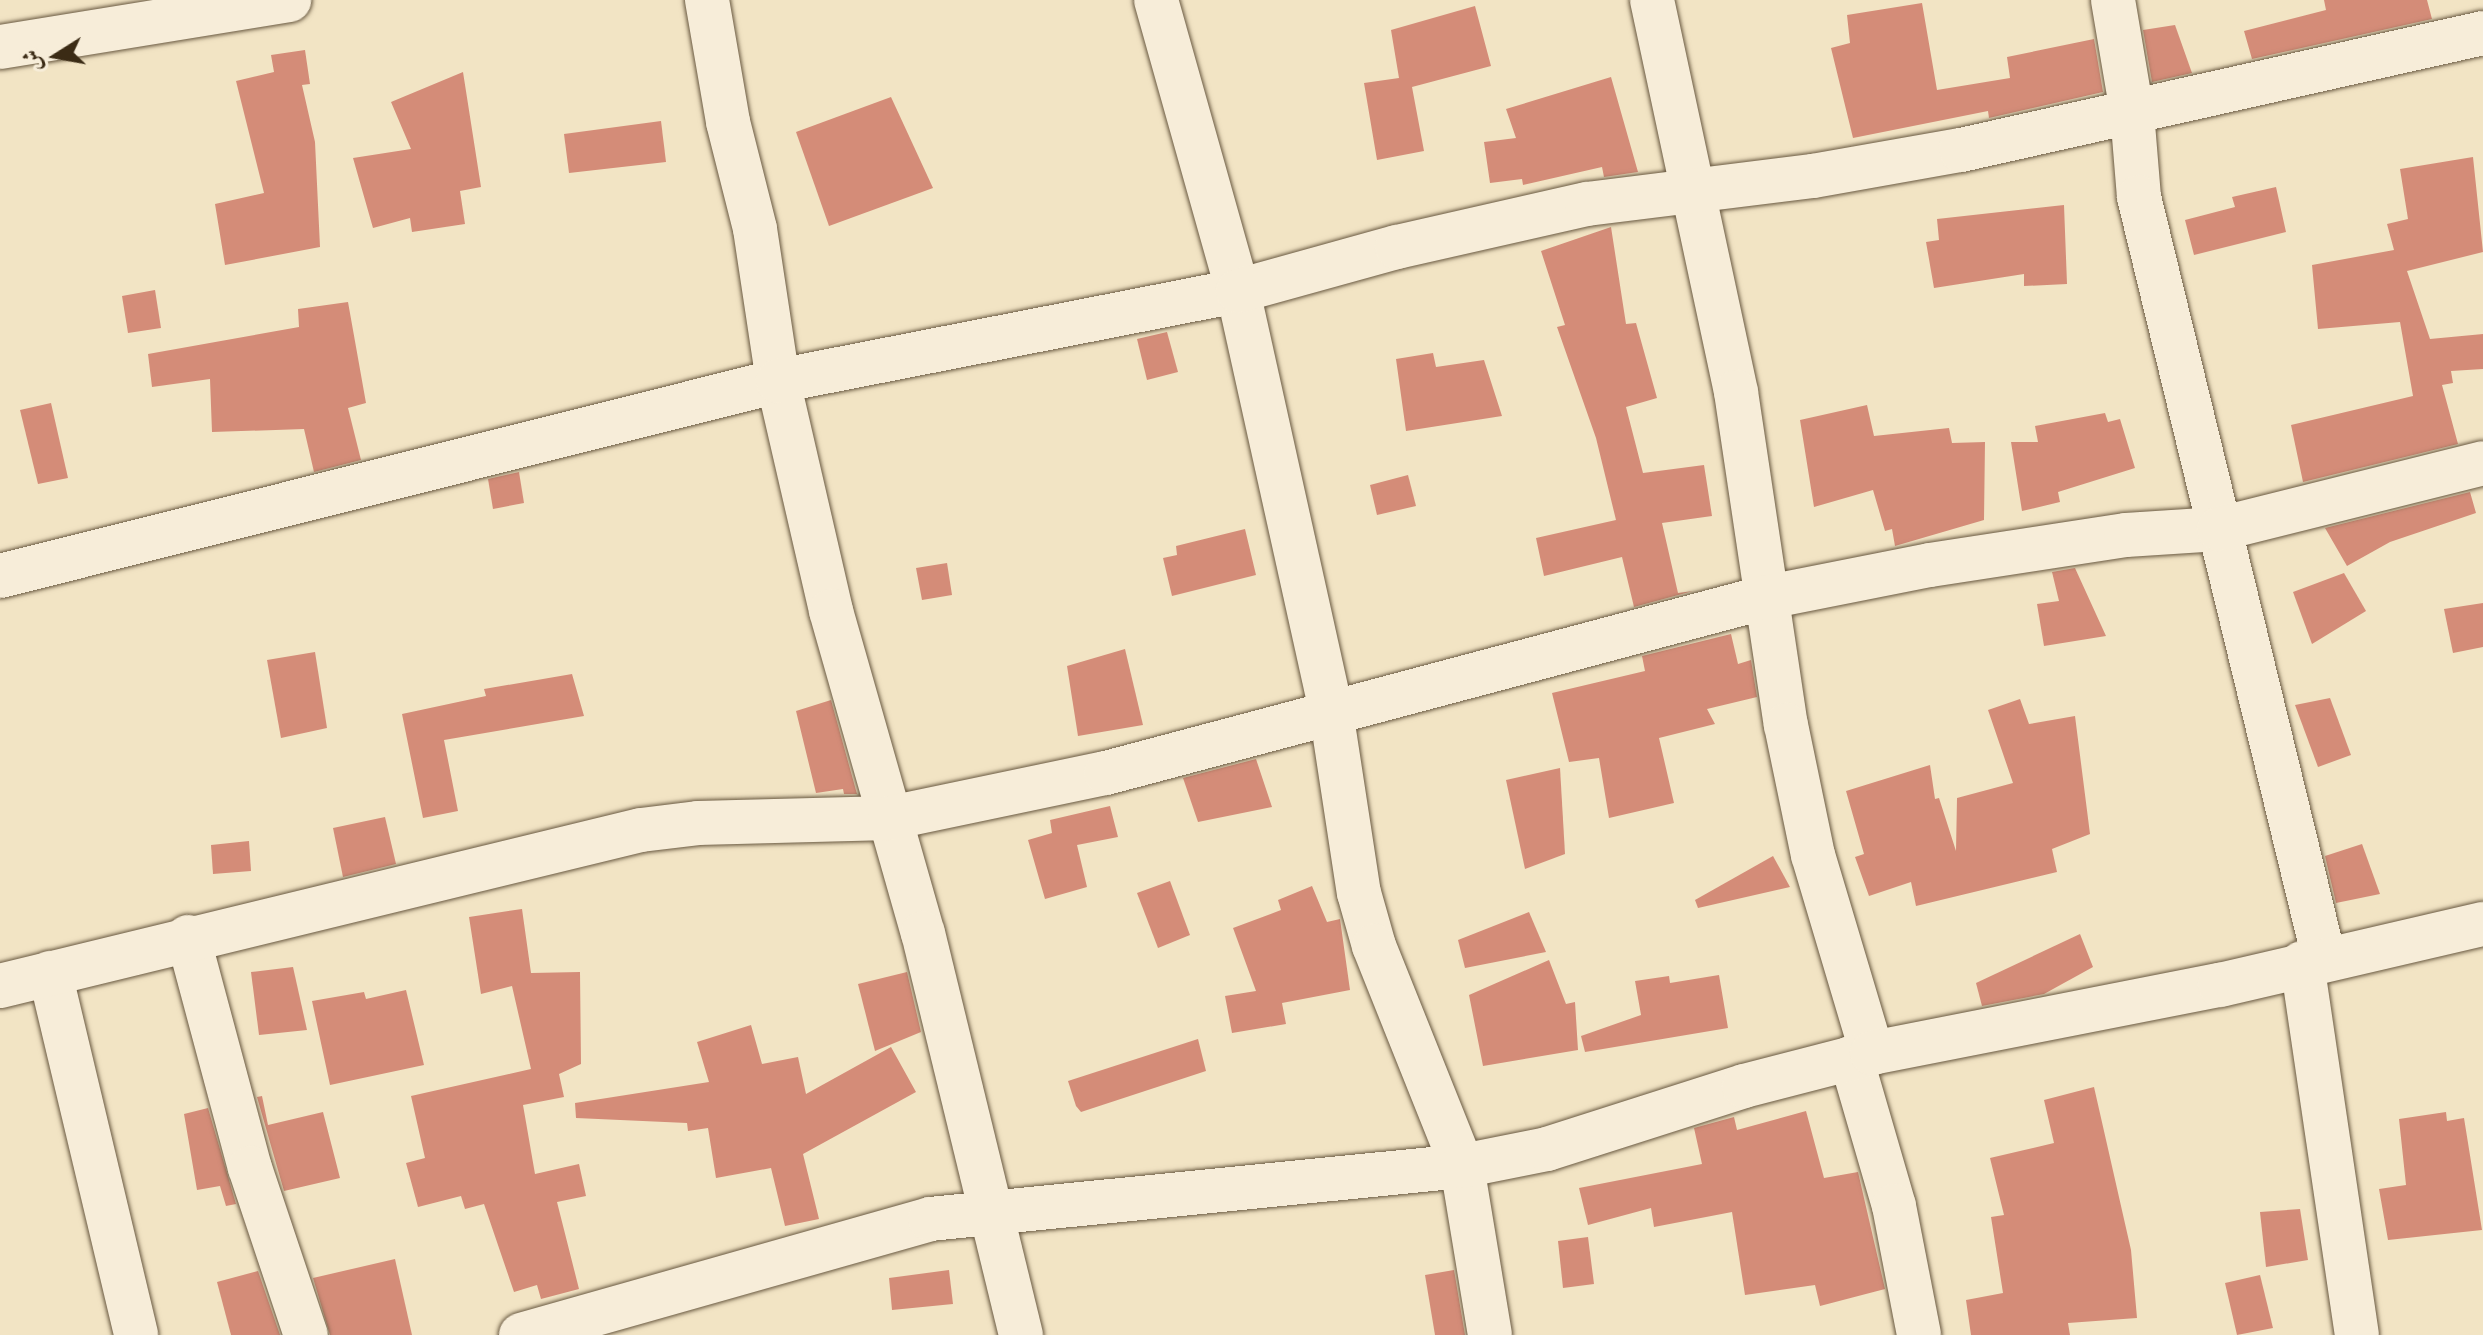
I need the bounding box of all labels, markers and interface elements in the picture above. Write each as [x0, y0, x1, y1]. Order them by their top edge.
north arrow [16, 16, 96, 96]
text: ش [17, 47, 48, 74]

